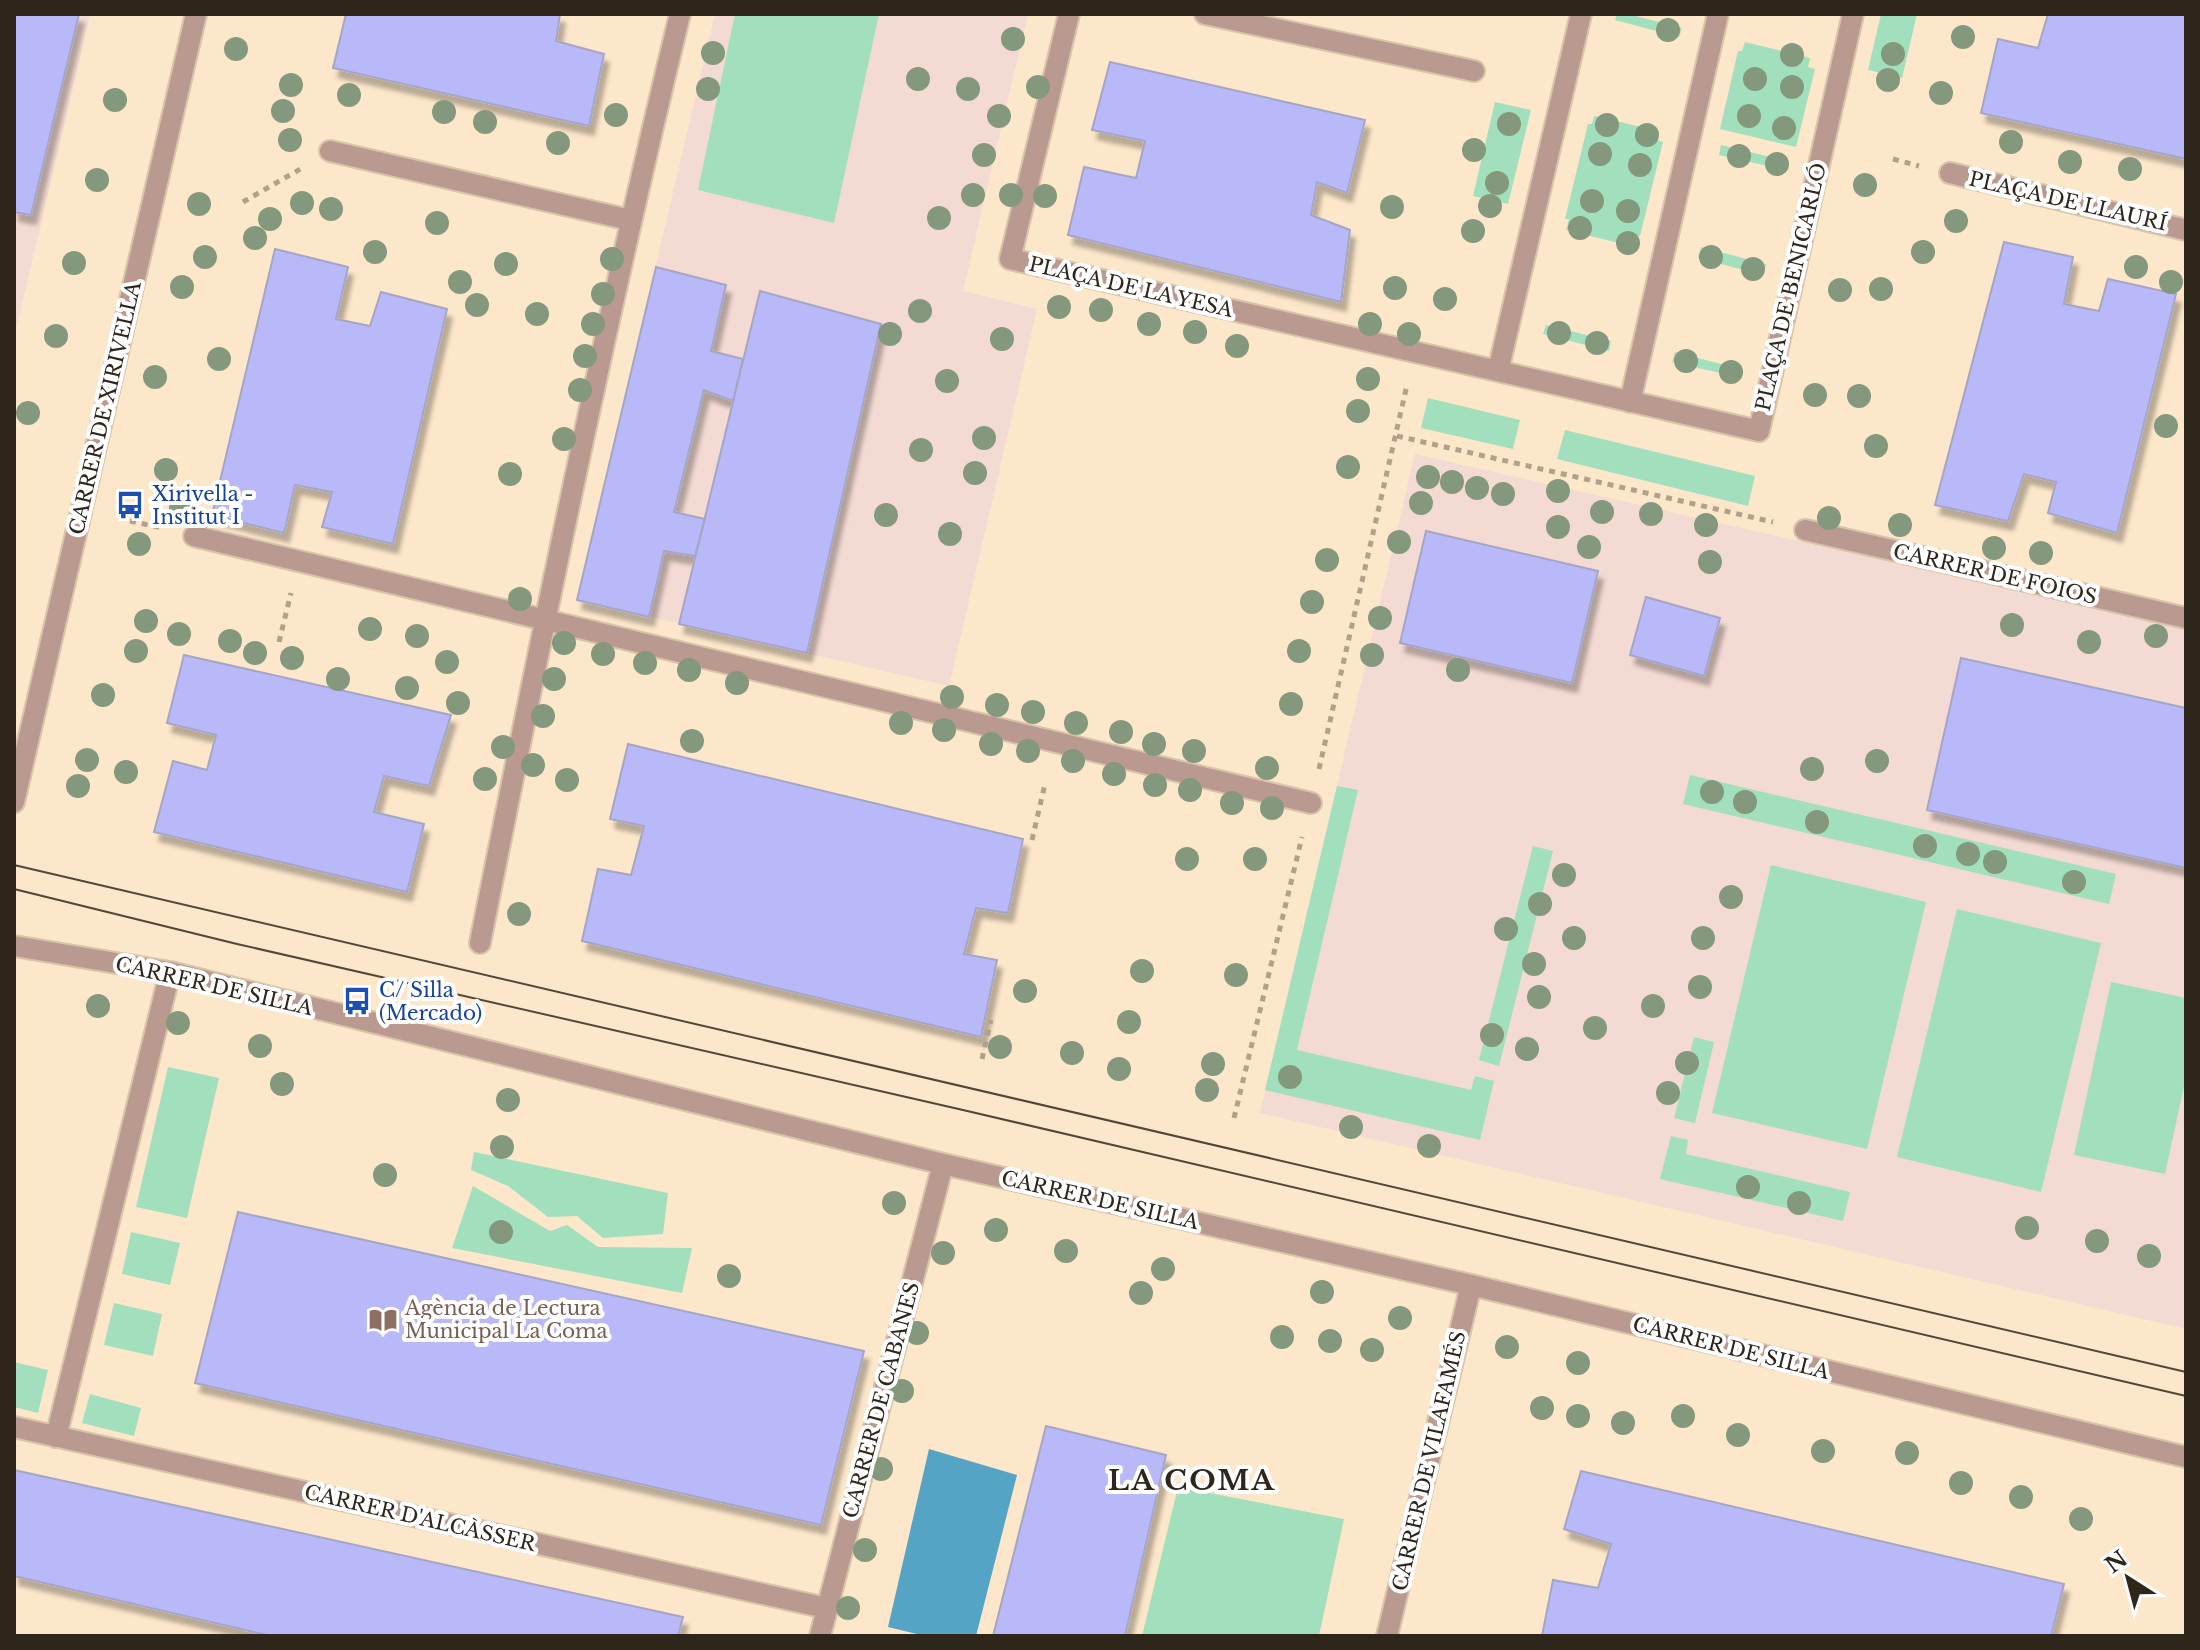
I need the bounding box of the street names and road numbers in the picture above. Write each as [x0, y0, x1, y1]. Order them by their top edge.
street label: PLAÇA DE BENICARLÓ [1750, 160, 1831, 413]
street label: PLAÇA DE LLAURÍ [1967, 166, 2170, 235]
street label: PLAÇA DE LA YESA [1027, 252, 1236, 322]
street label: CARRER DE XIRIVELLA [64, 279, 146, 537]
street label: CARRER DE FOIOS [1891, 539, 2099, 609]
street label: CARRER DE SILLA [113, 952, 316, 1021]
street label: CARRER DE SILLA [999, 1166, 1202, 1235]
street label: CARRER DE CABANES [838, 1279, 924, 1521]
street label: CARRER DE SILLA [1630, 1312, 1832, 1384]
street label: CARRER DE VILAFAMÉS [1386, 1329, 1471, 1593]
street label: CARRER D'ALCÀSSER [302, 1479, 539, 1557]

